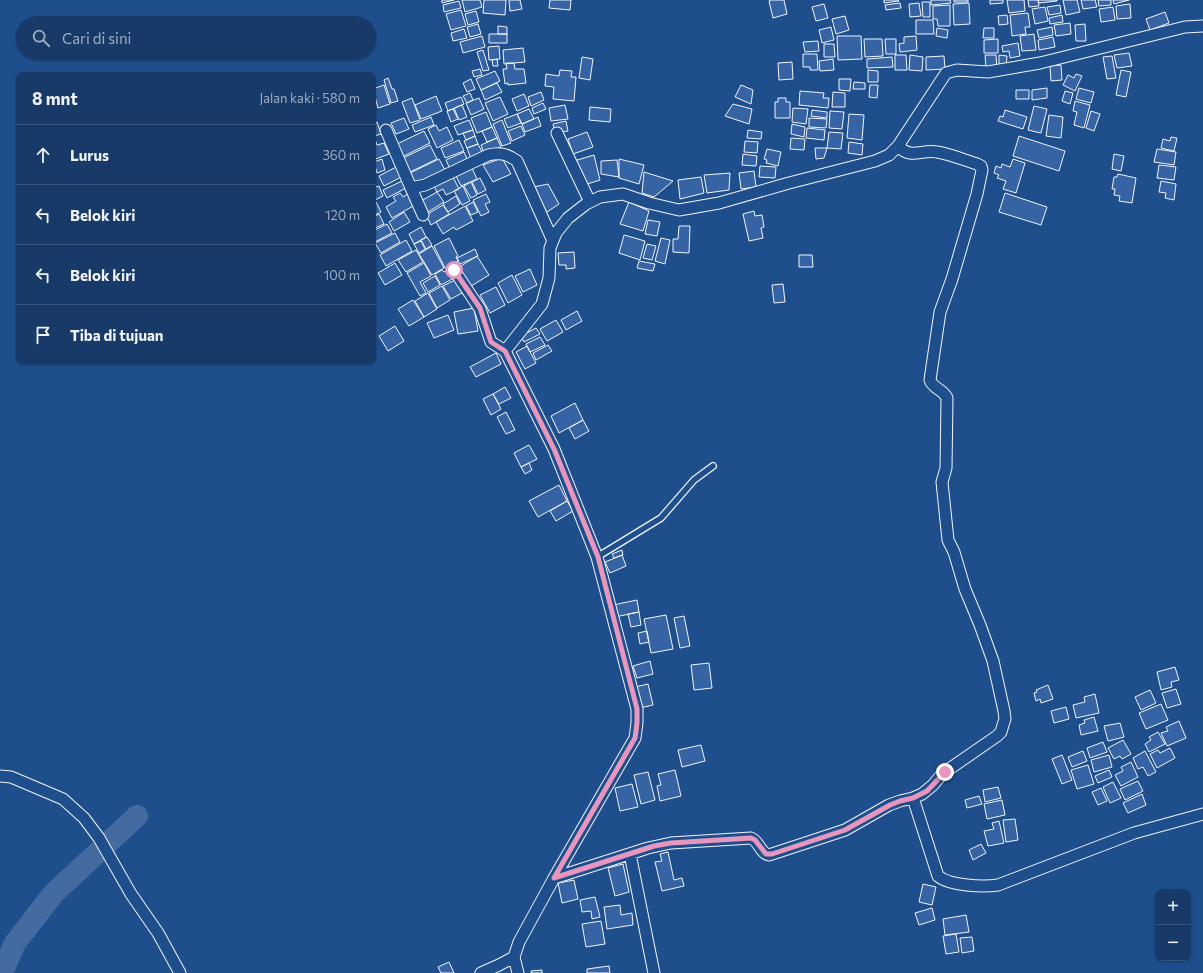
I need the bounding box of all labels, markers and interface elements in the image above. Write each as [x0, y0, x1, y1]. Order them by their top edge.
search box [16, 16, 376, 60]
icon: search [30, 27, 52, 49]
text: Cari di sini [62, 29, 131, 47]
text: 8 mnt [32, 88, 78, 109]
text: Jalan kaki · 580 m [259, 90, 360, 106]
icon: ahead [32, 144, 54, 166]
text: Lurus [70, 146, 109, 164]
text: 360 m [322, 147, 360, 163]
icon: left [32, 204, 54, 226]
text: Belok kiri [70, 206, 136, 224]
text: 120 m [325, 207, 360, 223]
route start [445, 261, 463, 279]
icon: left [32, 264, 54, 286]
text: Belok kiri [70, 266, 136, 284]
text: 100 m [324, 267, 360, 283]
icon: arrive [32, 324, 54, 346]
text: Tiba di tujuan [70, 326, 164, 344]
route end [936, 763, 954, 781]
map controls [1155, 889, 1191, 961]
button: + [1155, 889, 1191, 925]
button: − [1155, 925, 1191, 961]

